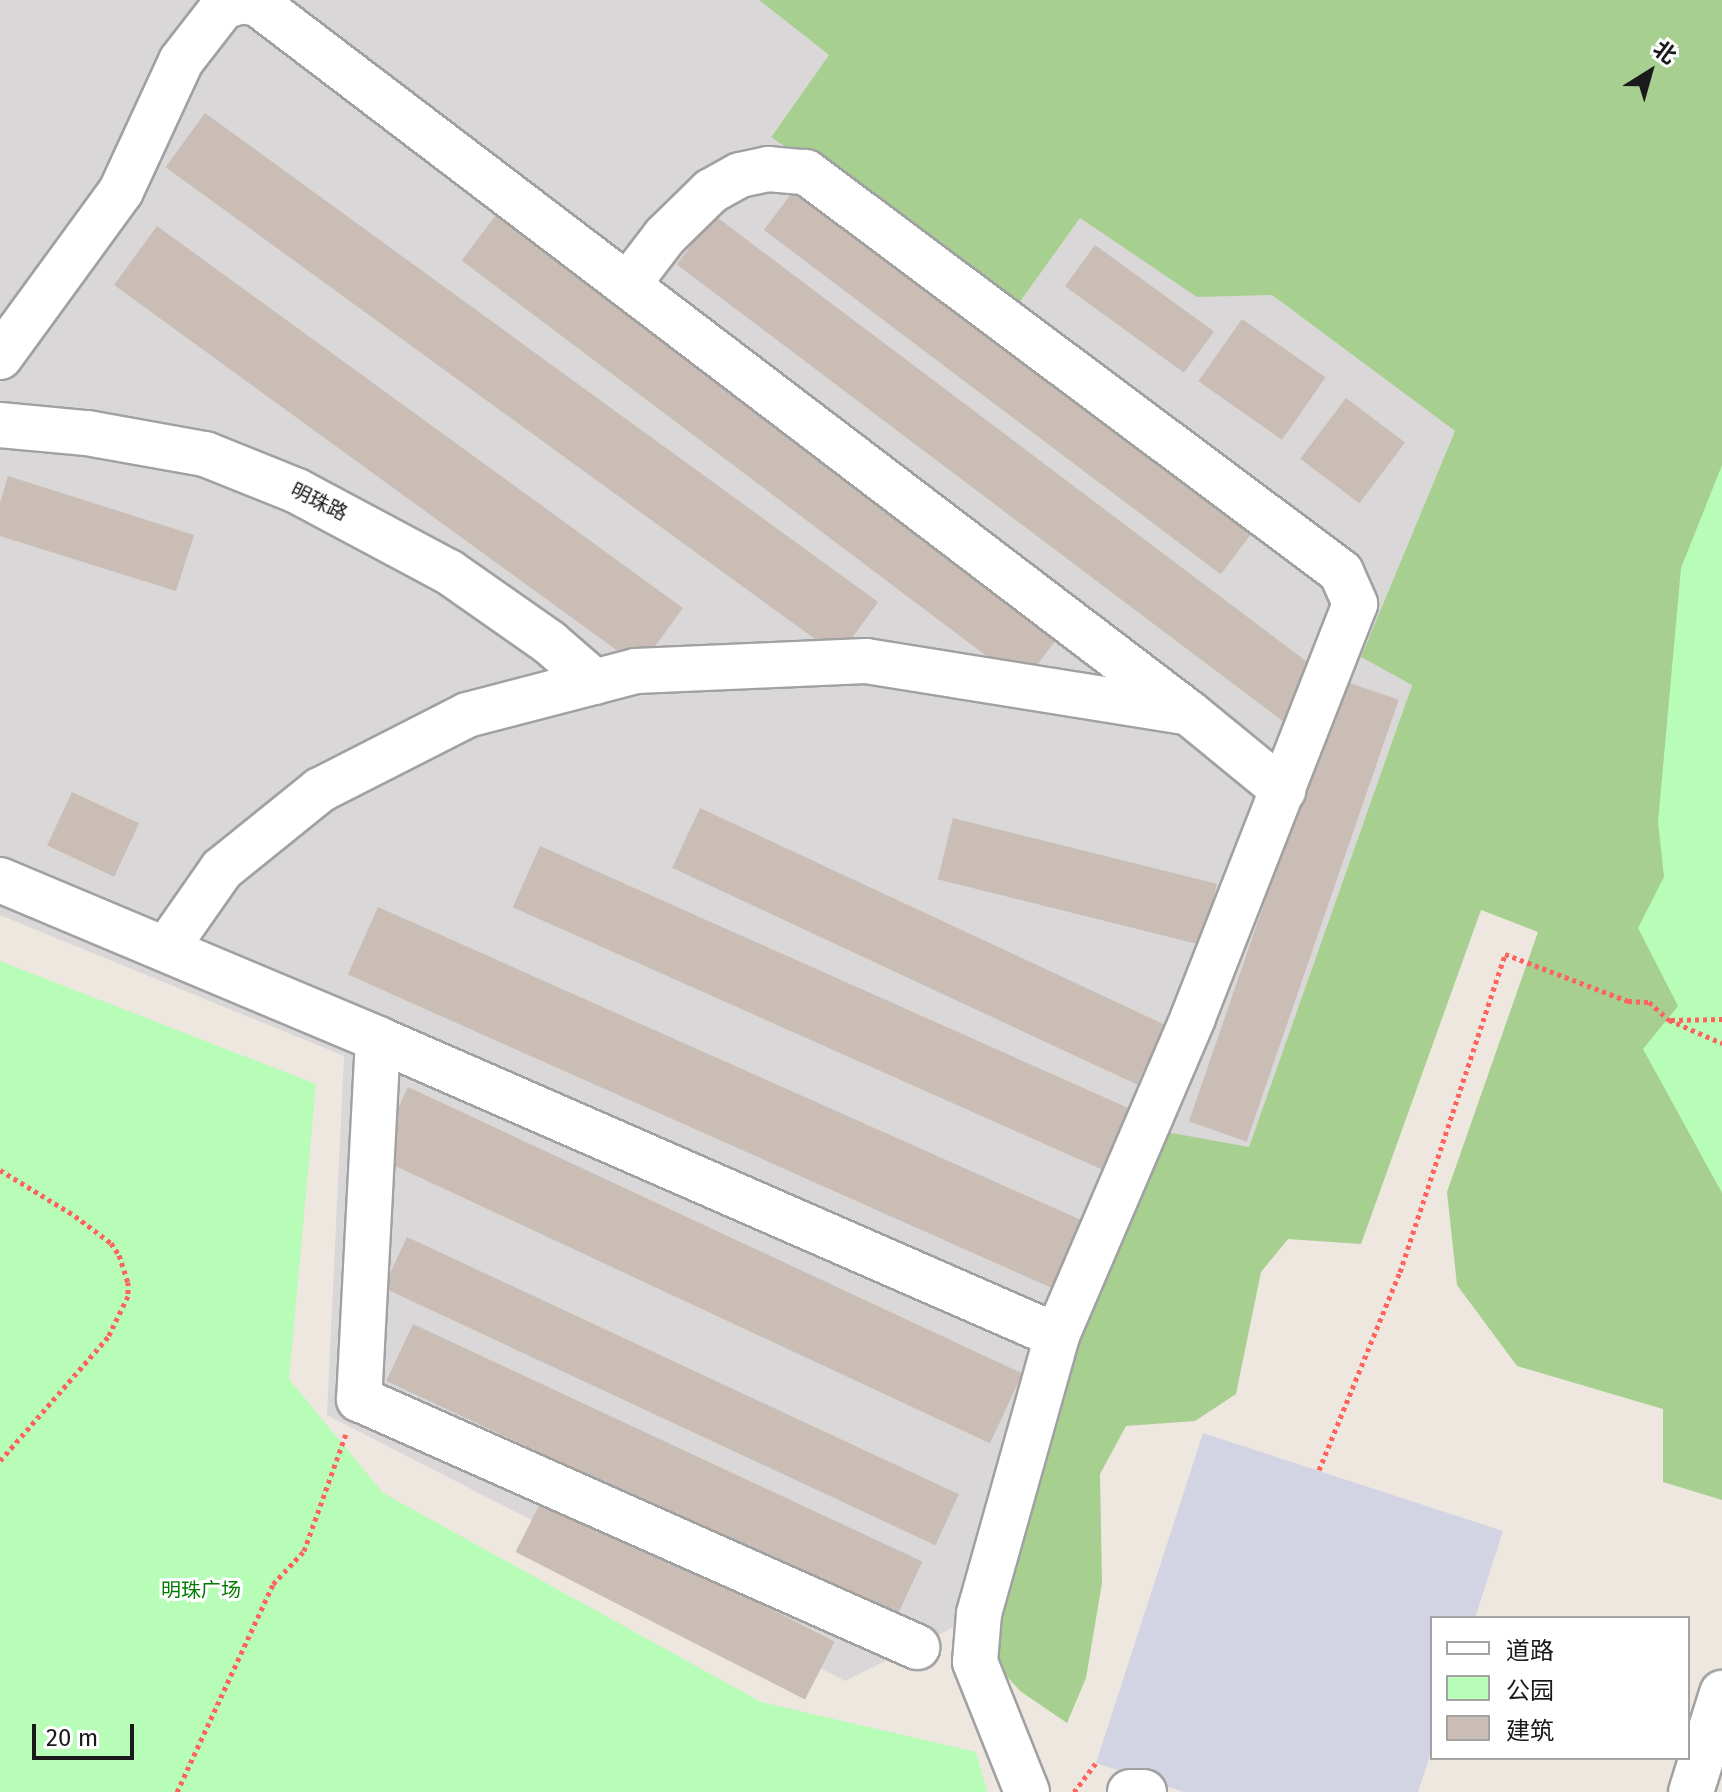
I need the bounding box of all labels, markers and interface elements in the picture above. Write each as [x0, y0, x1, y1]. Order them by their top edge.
north arrow [1610, 32, 1690, 112]
text: 北 [1648, 35, 1682, 70]
street label: 明珠路 [287, 478, 351, 526]
park label: 明珠广场 [161, 1578, 241, 1602]
legend [1430, 1616, 1690, 1760]
text: 道路 [1506, 1637, 1554, 1665]
text: 公园 [1506, 1677, 1554, 1705]
scale bar [36, 1708, 138, 1758]
text: 建筑 [1506, 1717, 1554, 1745]
text: 20 m [46, 1724, 98, 1752]

